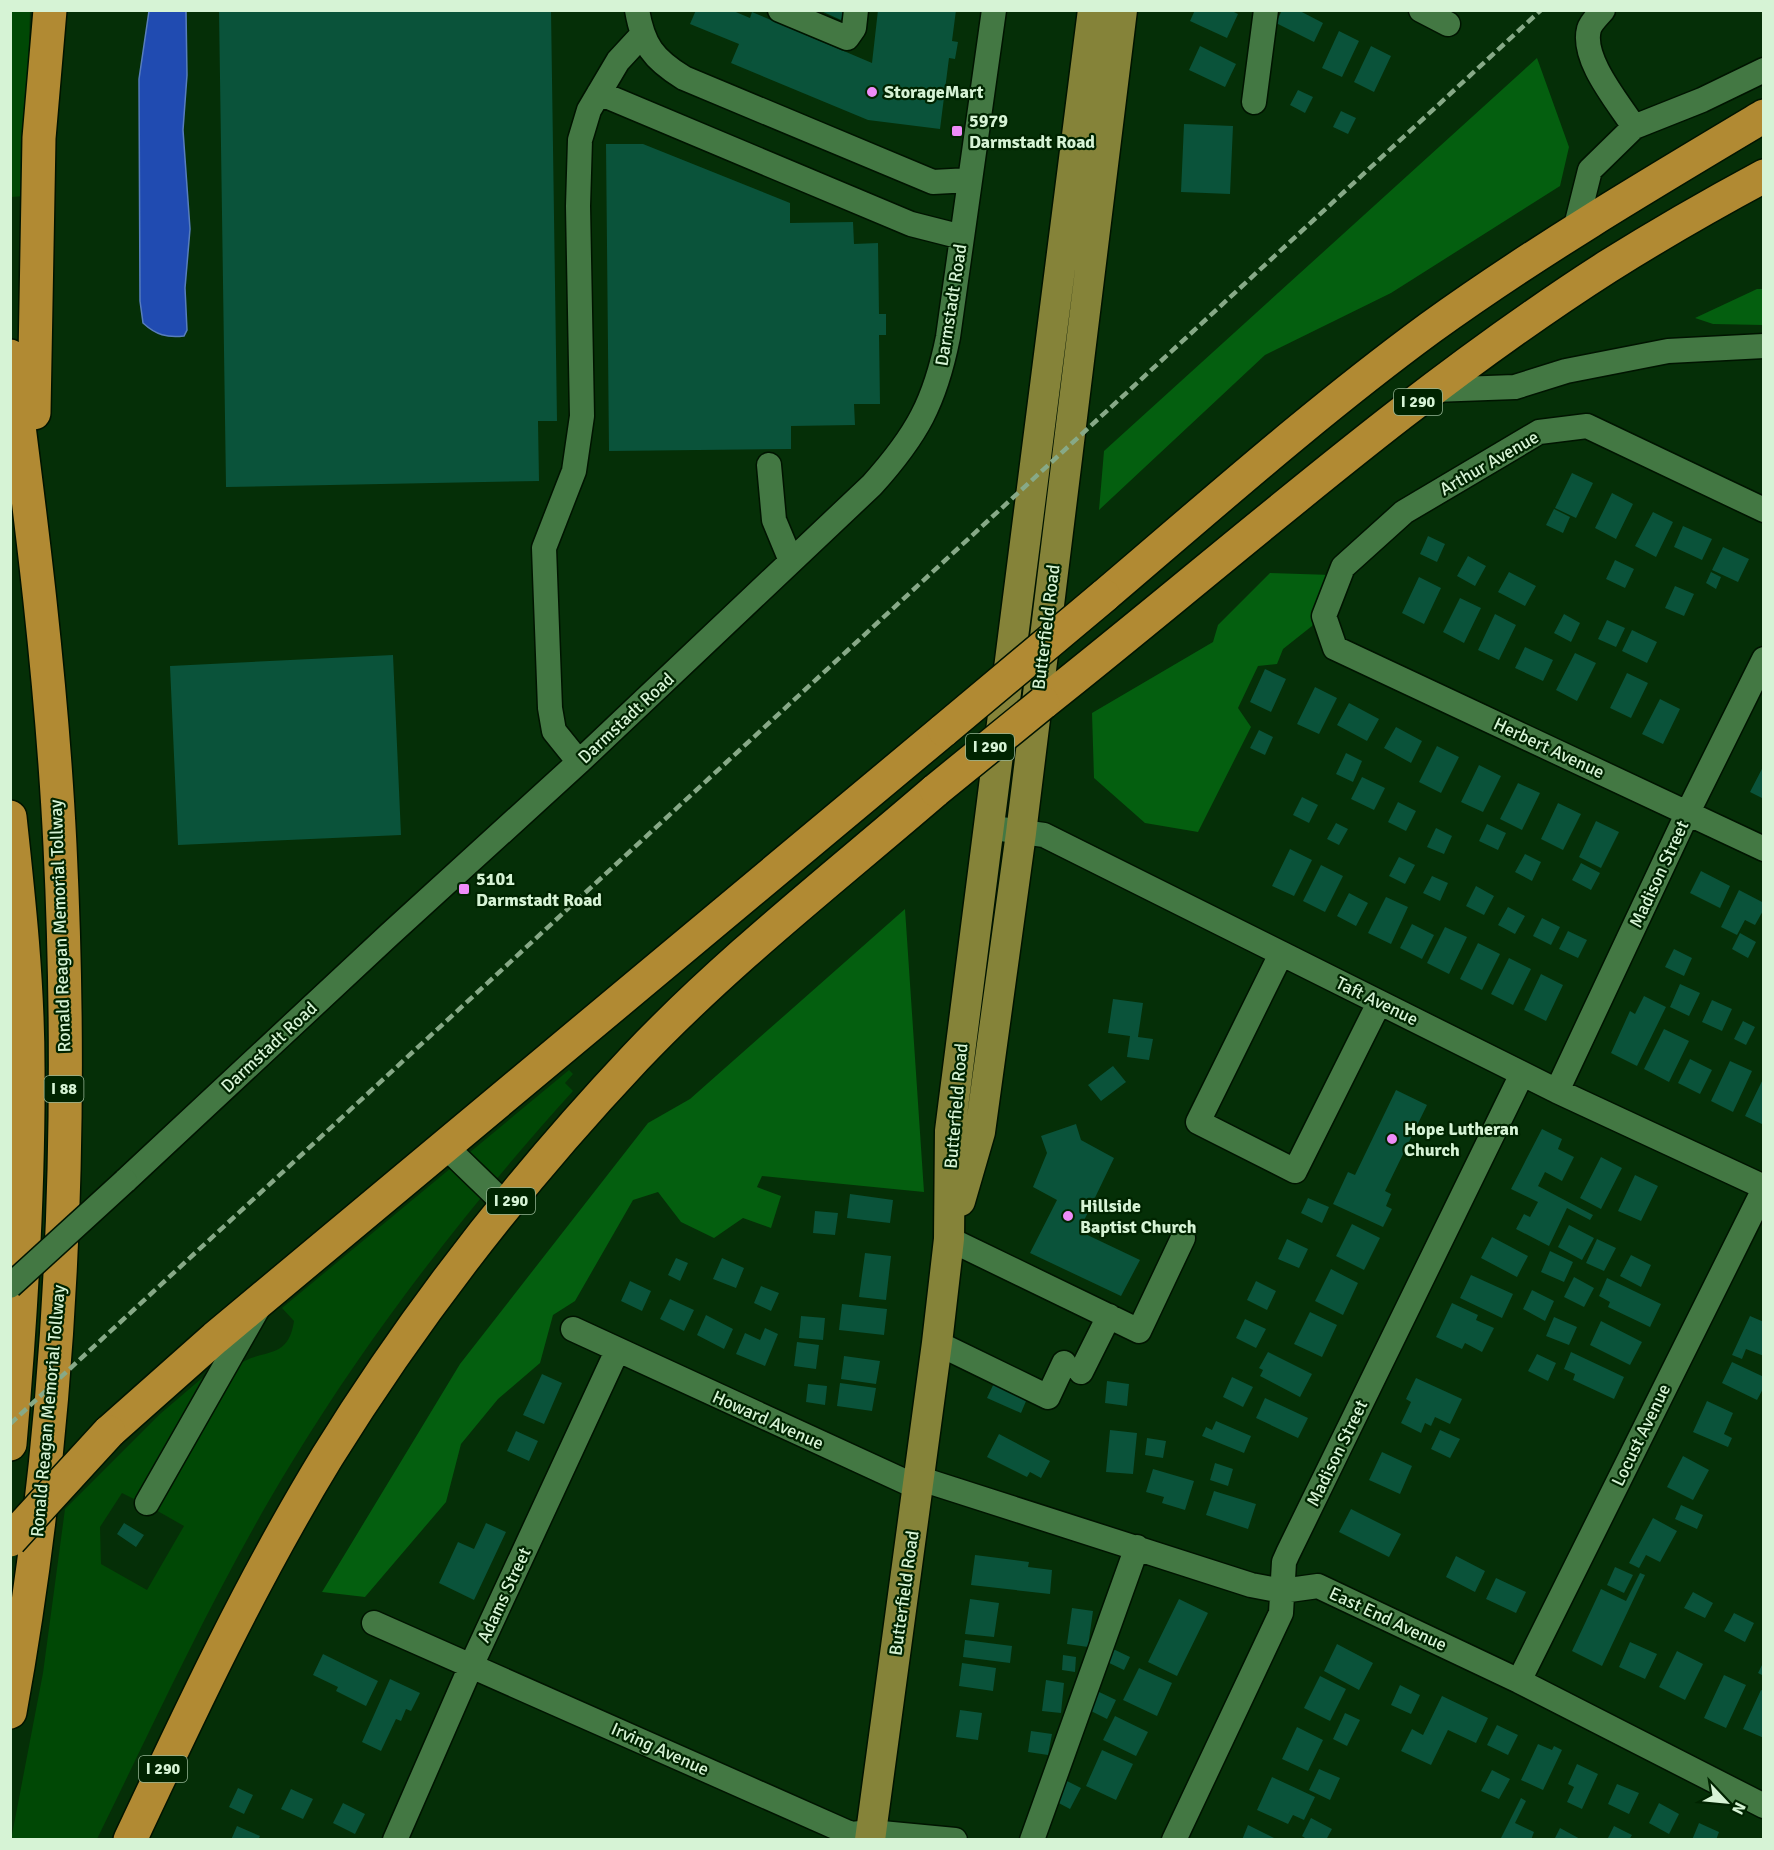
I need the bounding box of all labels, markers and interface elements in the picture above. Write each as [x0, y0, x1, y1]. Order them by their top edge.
place label: StorageMart [884, 81, 984, 103]
marker: StorageMart [865, 85, 879, 99]
place label: 5979 Darmstadt Road [969, 110, 1095, 153]
marker: 5979 Darmstadt Road [950, 124, 964, 138]
street label: Darmstadt Road [931, 242, 971, 368]
road number: I 290 [1394, 389, 1442, 415]
street label: Arthur Avenue [1436, 426, 1542, 500]
street label: Butterfield Road [1027, 563, 1065, 691]
street label: Darmstadt Road [573, 668, 679, 768]
street label: Herbert Avenue [1490, 713, 1608, 783]
road number: I 290 [966, 734, 1014, 760]
street label: Ronald Reagan Memorial Tollway [45, 799, 75, 1053]
street label: Madison Street [1625, 817, 1693, 931]
place label: 5101 Darmstadt Road [476, 868, 602, 911]
marker: 5101 Darmstadt Road [457, 882, 471, 896]
street label: Taft Avenue [1332, 972, 1422, 1030]
street label: Darmstadt Road [216, 997, 322, 1097]
street label: Butterfield Road [940, 1042, 972, 1170]
road number: I 88 [44, 1076, 84, 1102]
place label: Hope Lutheran Church [1404, 1118, 1519, 1161]
marker: Hope Lutheran Church [1385, 1132, 1399, 1146]
road number: I 290 [487, 1188, 535, 1214]
place label: Hillside Baptist Church [1080, 1195, 1197, 1238]
marker: Hillside Baptist Church [1061, 1209, 1075, 1223]
street label: Ronald Reagan Memorial Tollway [26, 1283, 70, 1538]
street label: Locust Avenue [1607, 1380, 1675, 1490]
street label: Howard Avenue [709, 1386, 827, 1454]
street label: Madison Street [1302, 1396, 1372, 1510]
street label: Butterfield Road [884, 1529, 924, 1657]
street label: Adams Street [472, 1544, 536, 1646]
street label: East End Avenue [1326, 1582, 1450, 1656]
street label: Irving Avenue [608, 1718, 712, 1780]
road number: I 290 [139, 1756, 187, 1782]
north arrow [1696, 1772, 1756, 1832]
text: N [1727, 1799, 1750, 1818]

